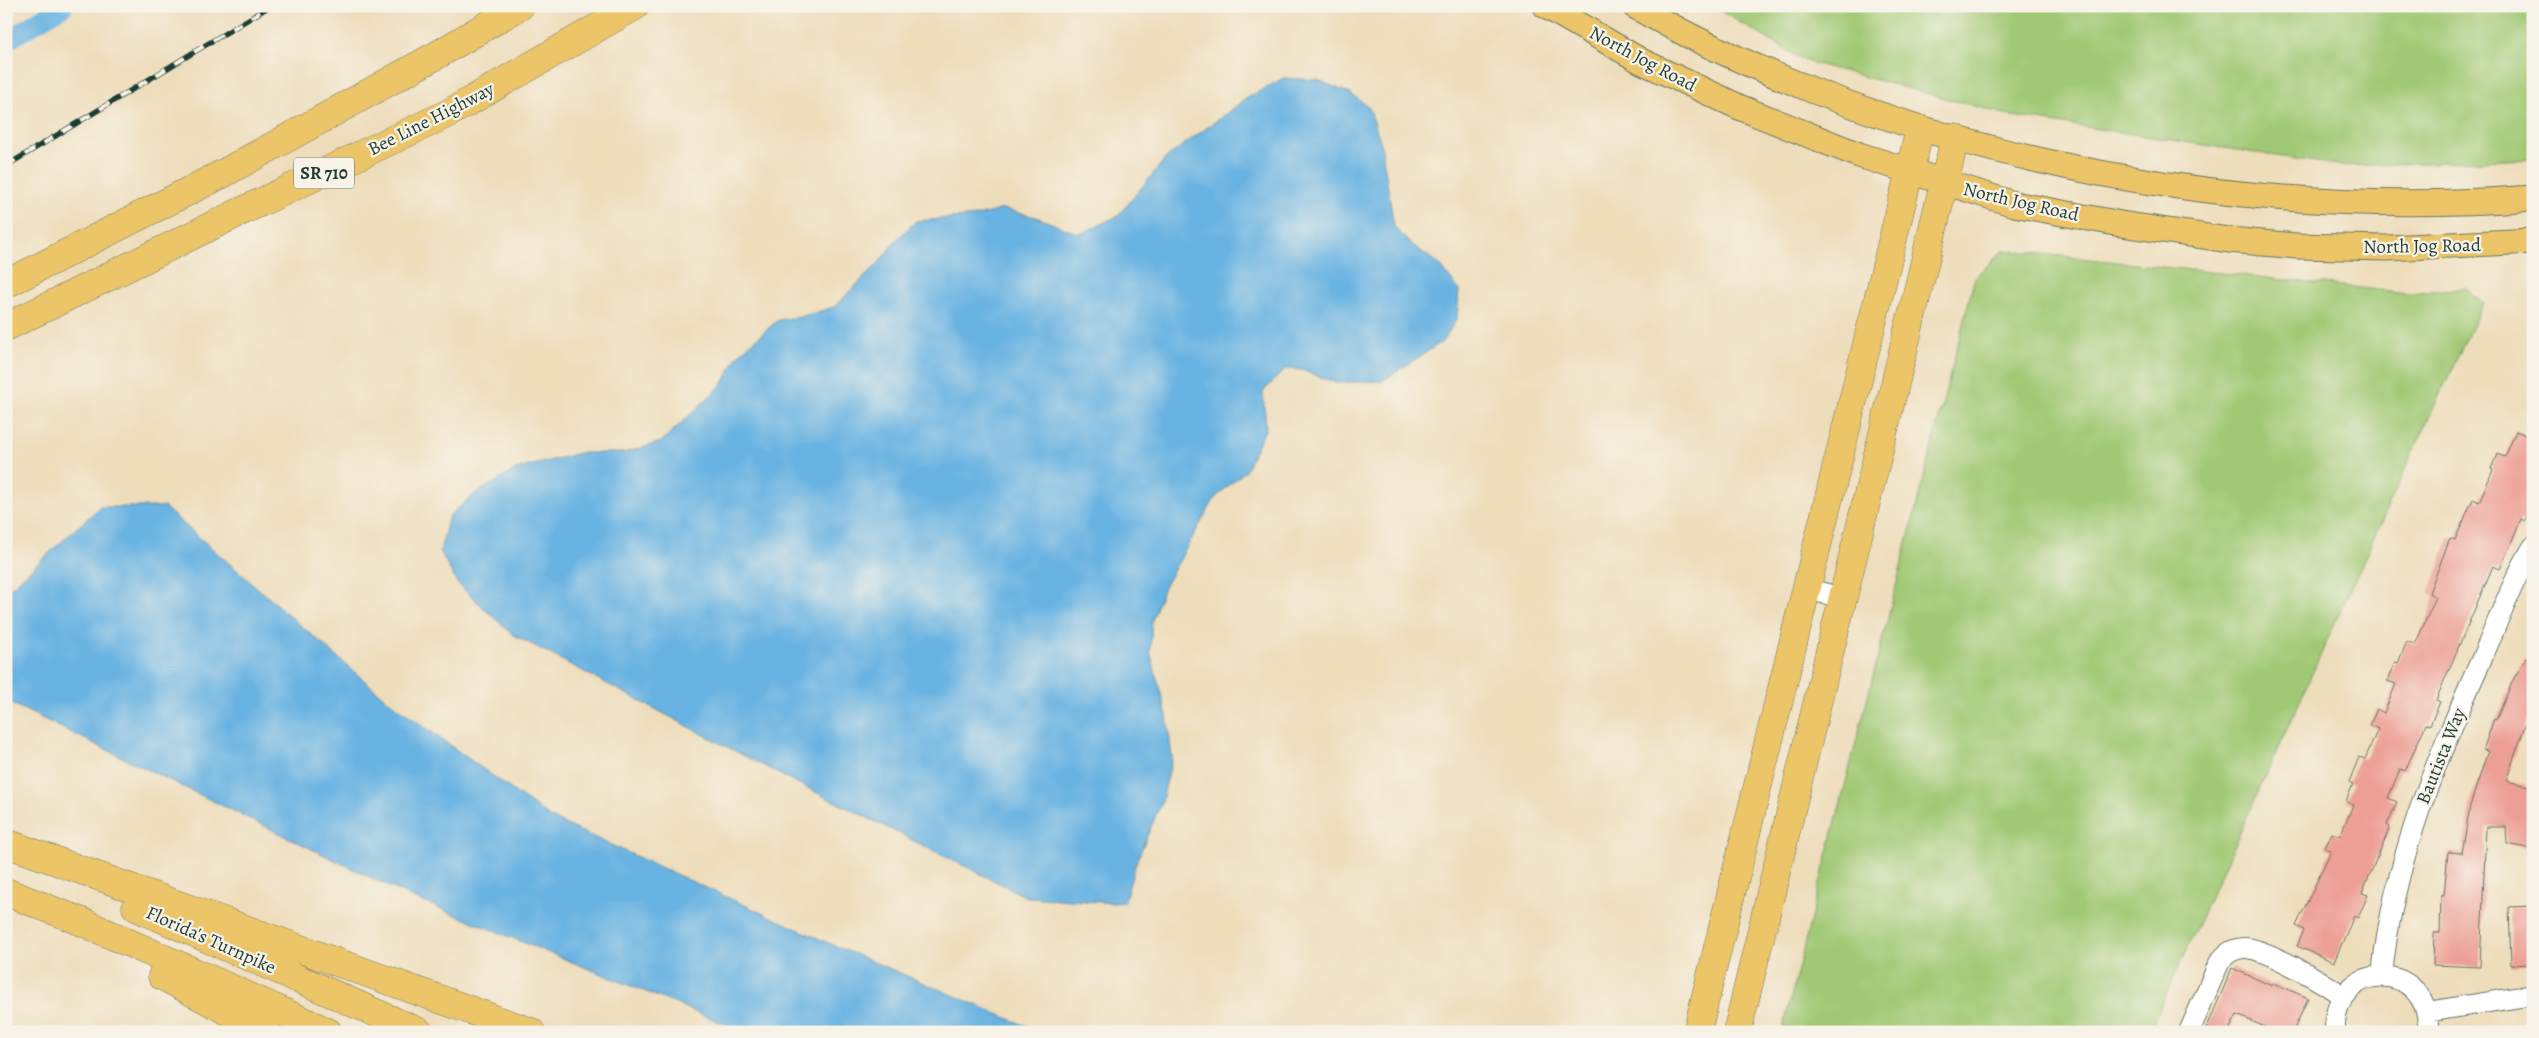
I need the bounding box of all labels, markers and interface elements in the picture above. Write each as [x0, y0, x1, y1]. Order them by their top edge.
street label: North Jog Road [1585, 20, 1702, 99]
street label: Bee Line Highway [363, 76, 499, 162]
road number: SR 710 [294, 158, 354, 188]
street label: North Jog Road [1961, 176, 2082, 228]
street label: North Jog Road [2363, 232, 2482, 260]
street label: Bautista Way [2410, 703, 2472, 808]
street label: Florida's Turnpike [142, 900, 280, 980]

